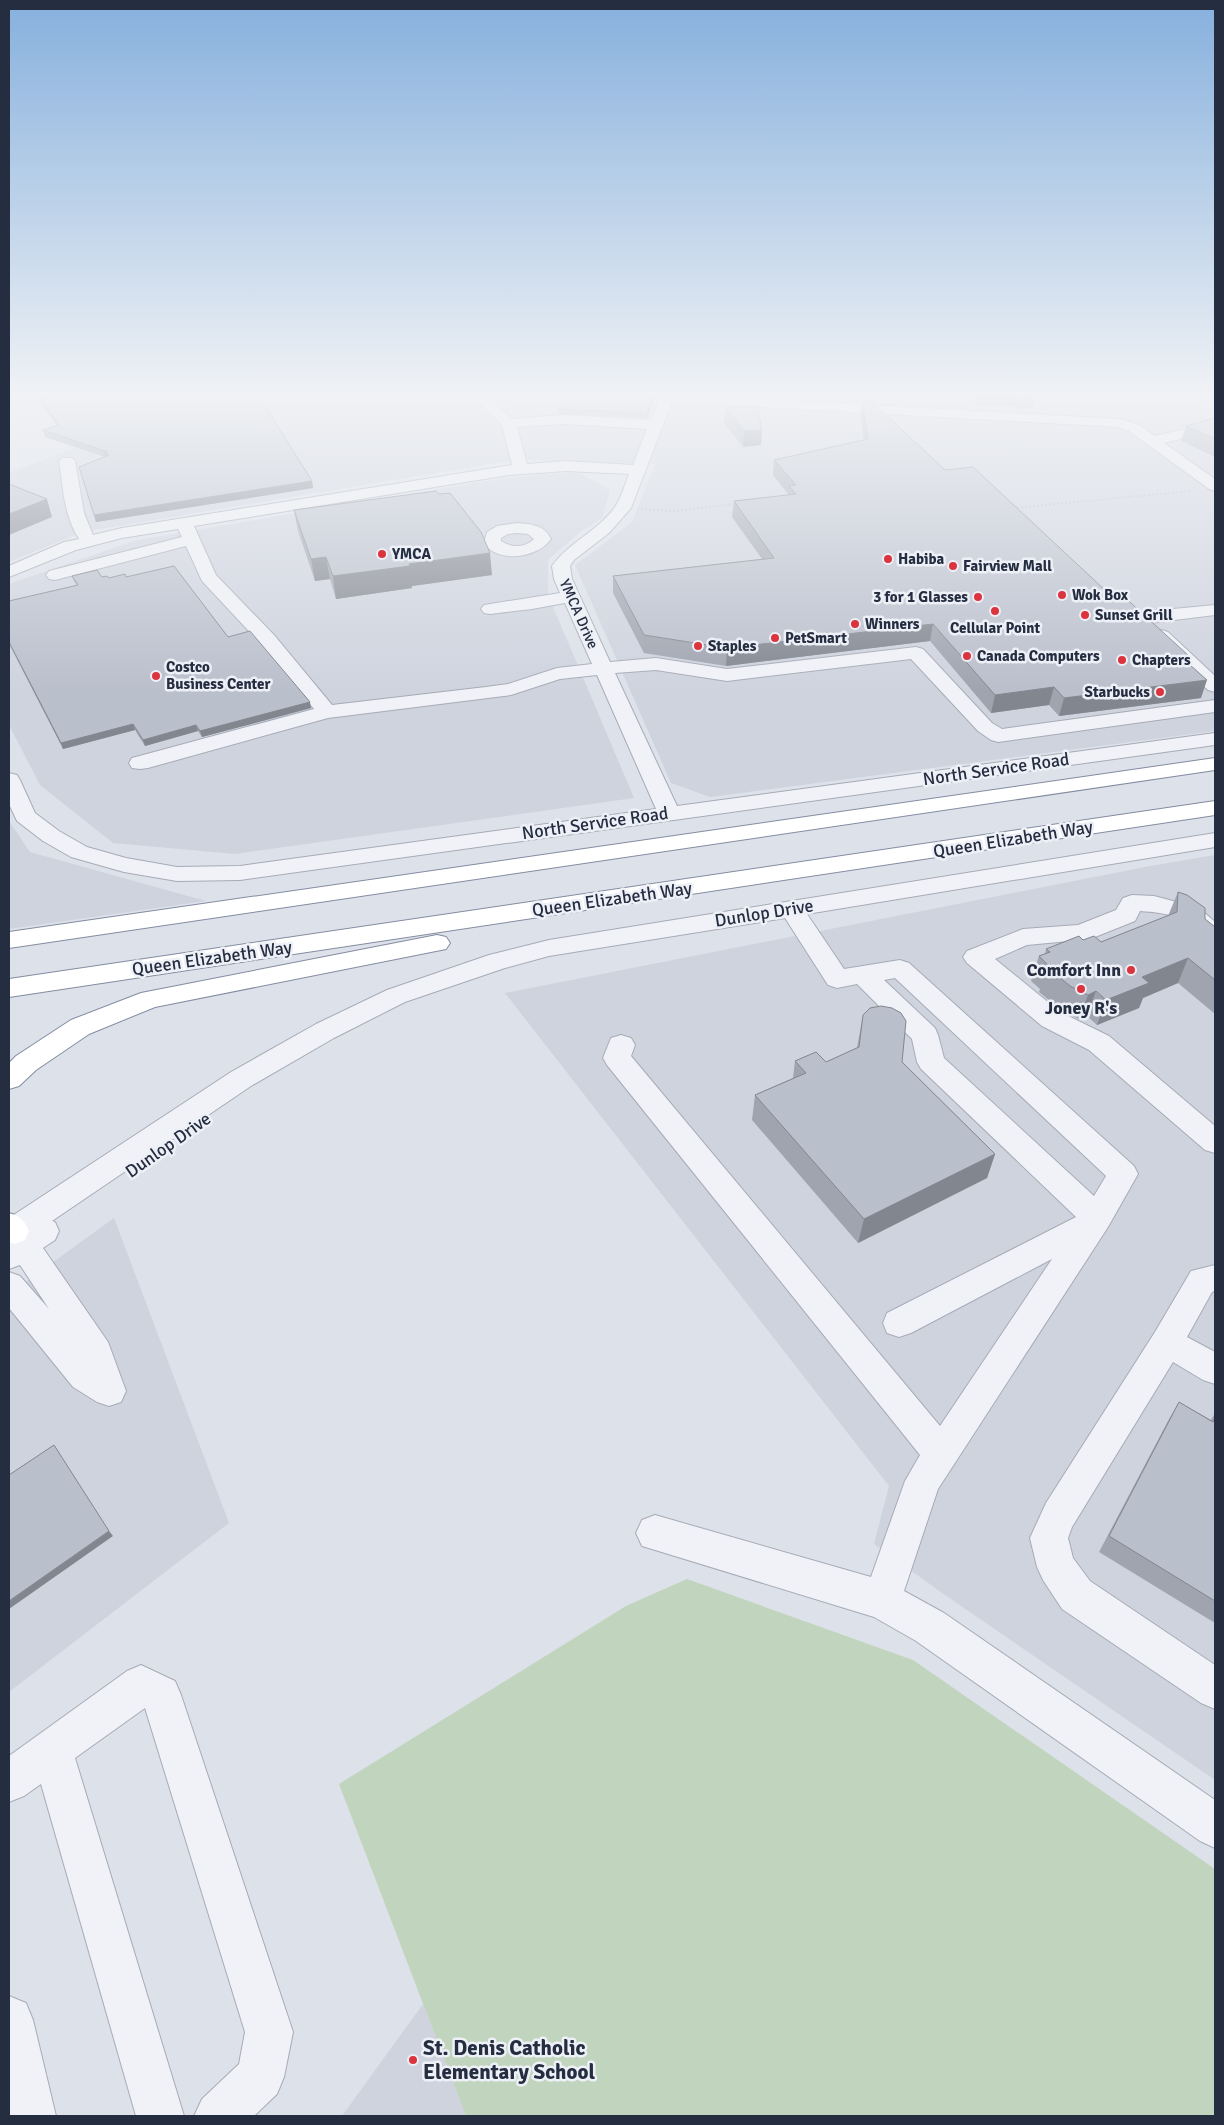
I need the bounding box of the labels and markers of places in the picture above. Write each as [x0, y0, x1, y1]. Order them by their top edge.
place label: YMCA [391, 545, 431, 563]
marker: YMCA [376, 548, 388, 560]
place label: Habiba [898, 550, 945, 568]
marker: Habiba [882, 553, 894, 565]
place label: Fairview Mall [963, 557, 1052, 575]
marker: Fairview Mall [947, 560, 959, 572]
place label: Wok Box [1072, 586, 1129, 604]
place label: 3 for 1 Glasses [873, 588, 968, 606]
marker: Wok Box [1056, 589, 1068, 601]
marker: 3 for 1 Glasses [972, 591, 984, 603]
marker: Cellular Point [989, 605, 1001, 617]
place label: Sunset Grill [1095, 606, 1173, 624]
marker: Sunset Grill [1079, 609, 1091, 621]
place label: Winners [865, 615, 920, 633]
marker: Winners [849, 618, 861, 630]
place label: Cellular Point [950, 619, 1040, 637]
place label: PetSmart [785, 629, 847, 647]
marker: PetSmart [769, 632, 781, 644]
place label: Staples [708, 637, 757, 655]
marker: Staples [692, 640, 704, 652]
place label: Canada Computers [977, 647, 1100, 665]
marker: Canada Computers [961, 650, 973, 662]
place label: Chapters [1132, 651, 1191, 669]
marker: Chapters [1116, 654, 1128, 666]
place label: Costco Business Center [166, 658, 271, 693]
marker: Costco Business Center [150, 670, 162, 682]
place label: Starbucks [1085, 683, 1150, 701]
marker: Starbucks [1154, 686, 1166, 698]
place label: Comfort Inn [1026, 959, 1121, 981]
marker: Comfort Inn [1125, 964, 1137, 976]
marker: Joney R's [1075, 983, 1087, 995]
place label: Joney R's [1045, 997, 1117, 1019]
place label: St. Denis Catholic Elementary School [423, 2035, 595, 2085]
marker: St. Denis Catholic Elementary School [407, 2054, 419, 2066]

